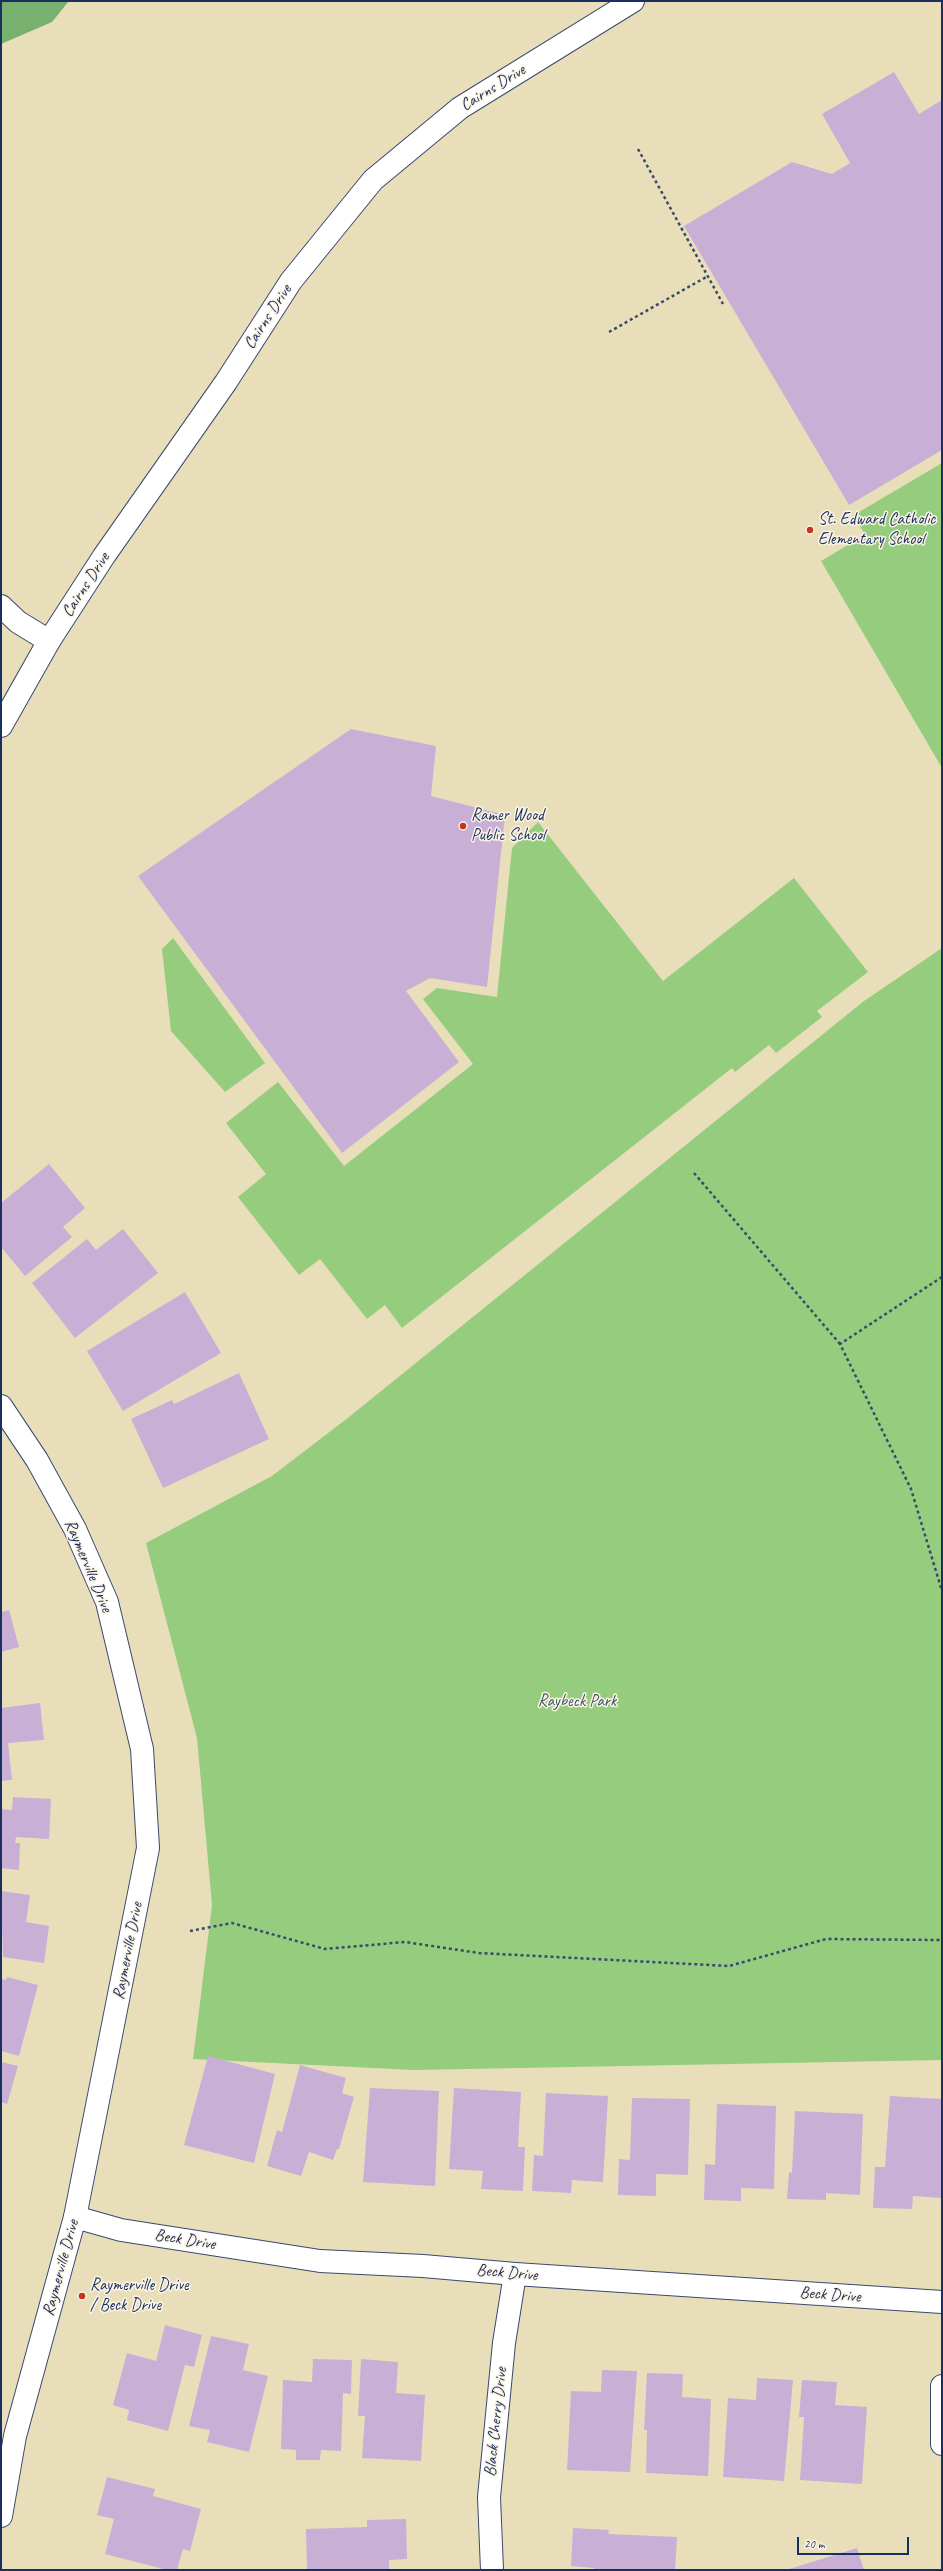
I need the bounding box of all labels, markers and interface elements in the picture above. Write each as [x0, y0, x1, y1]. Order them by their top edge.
street label: Cairns Drive [457, 60, 529, 116]
street label: Cairns Drive [240, 281, 296, 353]
place label: St. Edward Catholic Elementary School [818, 510, 935, 550]
marker: St. Edward Catholic Elementary School [805, 525, 815, 535]
street label: Cairns Drive [58, 549, 114, 621]
place label: Ramer Wood Public School [471, 806, 545, 846]
marker: Ramer Wood Public School [458, 821, 468, 831]
street label: Raymerville Drive [59, 1517, 117, 1615]
park label: Raybeck Park [538, 1692, 616, 1712]
street label: Raymerville Drive [109, 1901, 147, 2001]
street label: Raymerville Drive [38, 2218, 84, 2318]
street label: Beck Drive [153, 2225, 217, 2255]
street label: Beck Drive [476, 2260, 538, 2286]
place label: Raymerville Drive / Beck Drive [90, 2276, 189, 2316]
street label: Beck Drive [799, 2283, 861, 2307]
marker: Raymerville Drive / Beck Drive [77, 2291, 87, 2301]
street label: Black Cherry Drive [480, 2366, 512, 2478]
scale bar [799, 2529, 911, 2555]
text: 20 m [804, 2536, 824, 2552]

